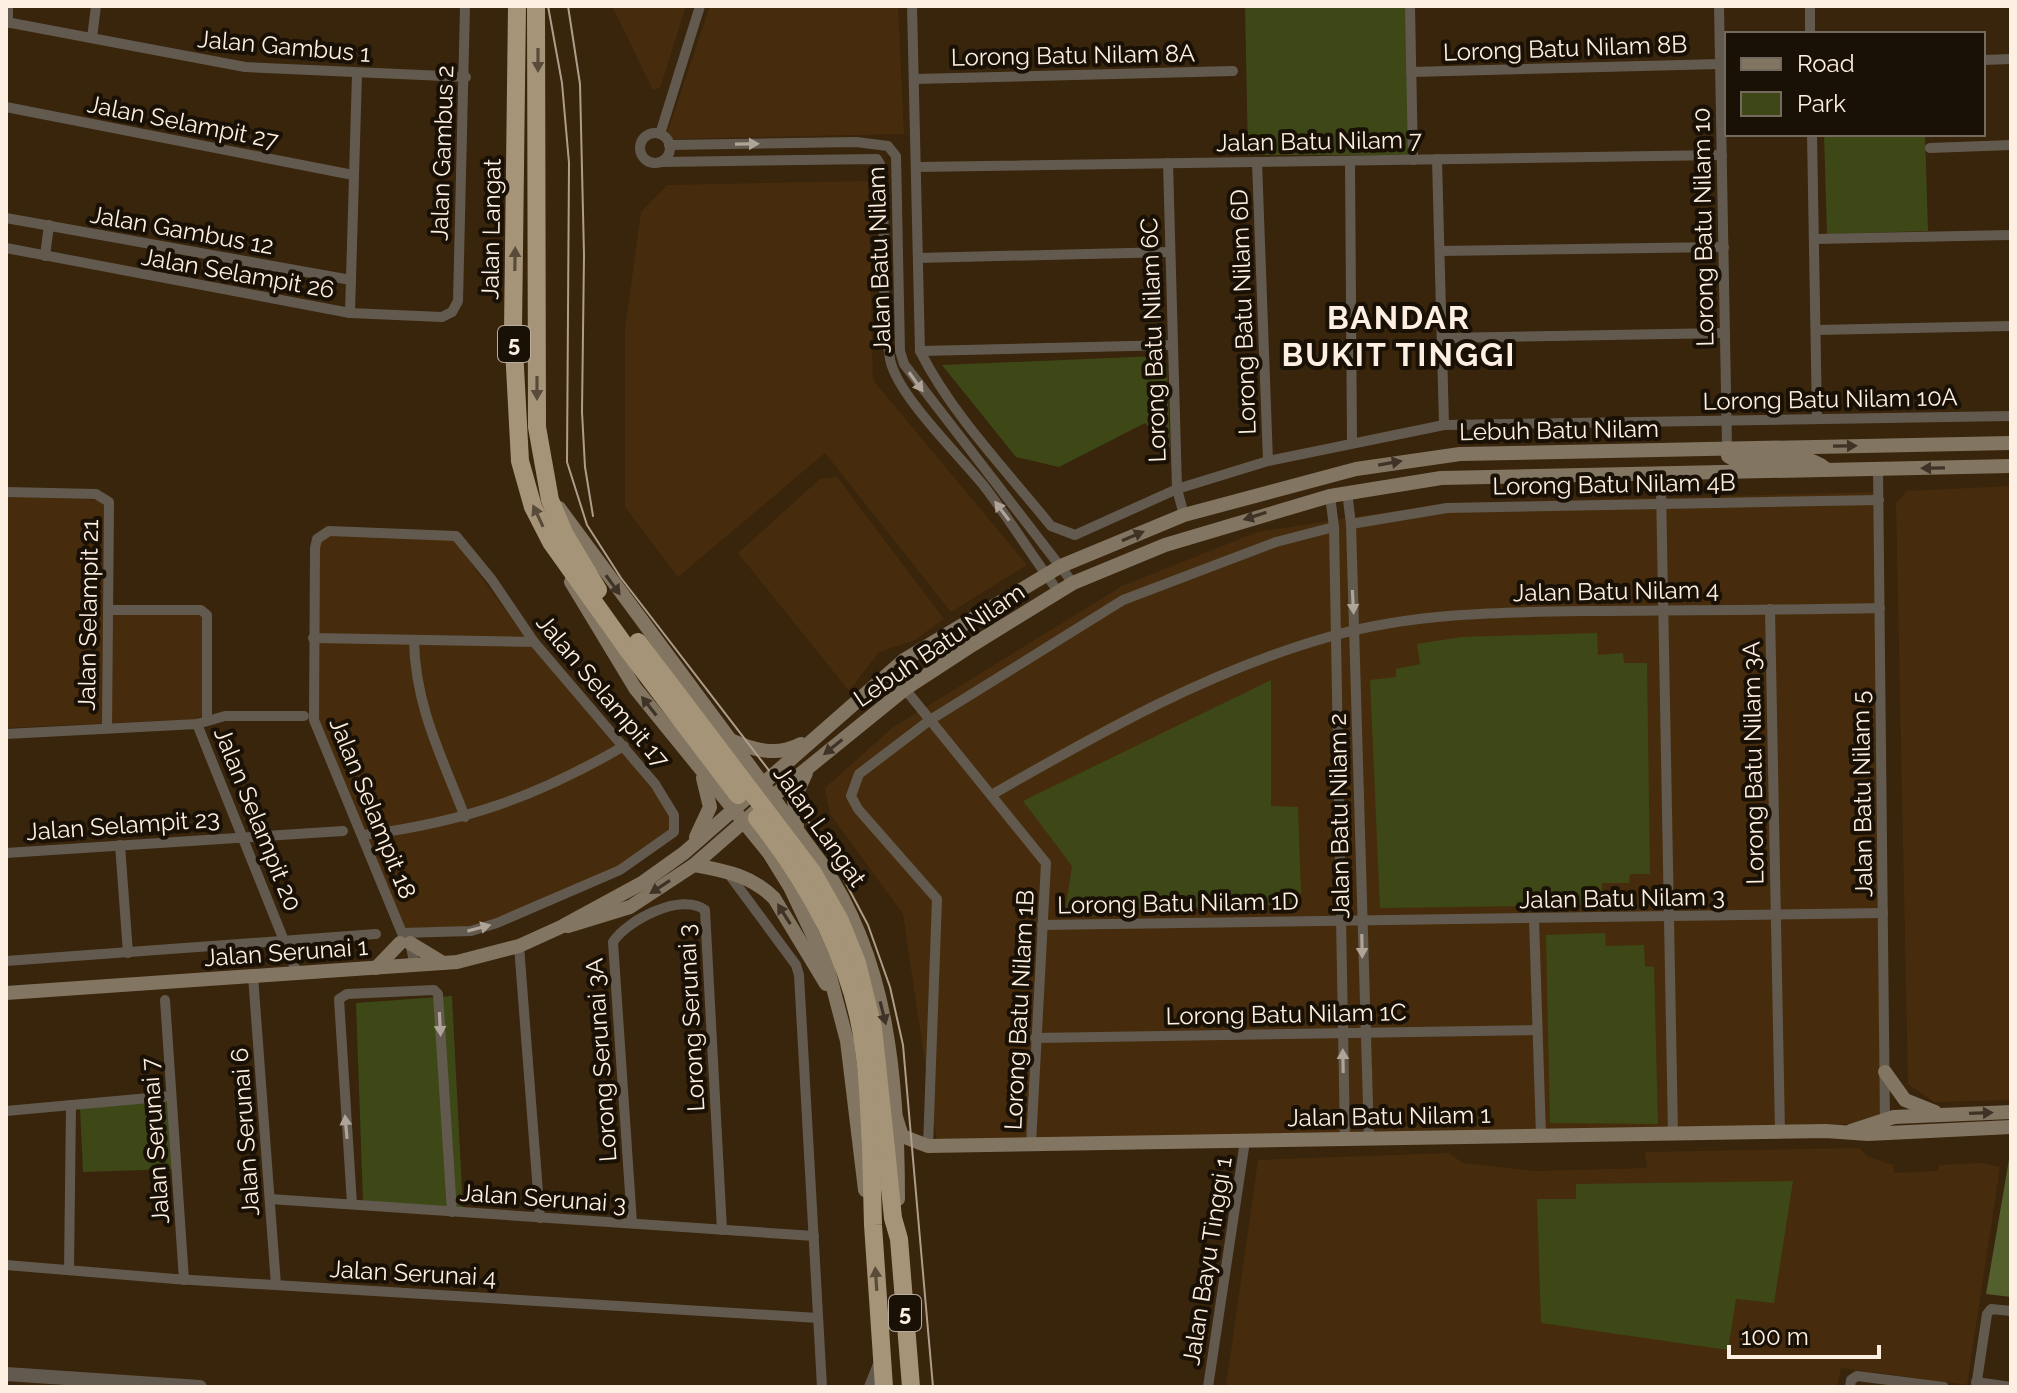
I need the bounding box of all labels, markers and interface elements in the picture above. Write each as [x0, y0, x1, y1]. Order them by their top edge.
street label: Jalan Gambus 1 [196, 24, 372, 68]
street label: Lorong Batu Nilam 8B [1442, 29, 1688, 67]
legend [1725, 32, 1985, 136]
street label: Lorong Batu Nilam 8A [951, 38, 1195, 72]
one-way arrow [532, 48, 544, 73]
text: Road [1797, 49, 1855, 78]
street label: Jalan Gambus 2 [424, 65, 460, 241]
street label: Jalan Selampit 27 [85, 89, 281, 155]
text: Park [1797, 89, 1846, 118]
street label: Lorong Batu Nilam 10 [1686, 107, 1720, 347]
street label: Jalan Batu Nilam 7 [1216, 125, 1422, 157]
one-way arrow [735, 138, 760, 150]
street label: Jalan Langat [475, 158, 507, 300]
street label: Jalan Batu Nilam [861, 166, 897, 354]
street label: Lorong Batu Nilam 6D [1224, 189, 1262, 435]
street label: Jalan Gambus 12 [88, 200, 276, 260]
street label: Lorong Batu Nilam 6C [1134, 217, 1172, 463]
street label: Jalan Selampit 26 [139, 242, 337, 304]
one-way arrow [508, 246, 521, 271]
district label: BANDAR BUKIT TINGGI [1282, 299, 1516, 373]
road number: 5 [498, 326, 530, 362]
one-way arrow [908, 371, 924, 393]
one-way arrow [531, 376, 543, 401]
street label: Lorong Batu Nilam 10A [1702, 382, 1958, 416]
street label: Lebuh Batu Nilam [1459, 414, 1659, 446]
one-way arrow [1833, 440, 1858, 452]
one-way arrow [1377, 456, 1402, 468]
one-way arrow [1920, 462, 1945, 474]
street label: Lorong Batu Nilam 4B [1492, 467, 1736, 501]
one-way arrow [994, 500, 1010, 522]
one-way arrow [531, 504, 545, 528]
one-way arrow [1243, 511, 1267, 523]
street label: Jalan Selampit 21 [72, 519, 104, 711]
one-way arrow [1121, 529, 1145, 542]
one-way arrow [605, 574, 620, 595]
street label: Jalan Batu Nilam 4 [1513, 575, 1719, 607]
street label: Lebuh Batu Nilam [848, 577, 1030, 713]
one-way arrow [1347, 590, 1360, 615]
street label: Jalan Selampit 17 [530, 608, 676, 774]
street label: Lorong Batu Nilam 3A [1736, 641, 1770, 885]
street label: Jalan Batu Nilam 5 [1846, 691, 1878, 897]
one-way arrow [641, 696, 658, 716]
street label: Jalan Selampit 18 [323, 713, 423, 903]
street label: Jalan Batu Nilam 2 [1323, 713, 1355, 919]
street label: Jalan Selampit 20 [208, 723, 308, 915]
one-way arrow [823, 738, 843, 754]
street label: Jalan Langat [768, 760, 872, 892]
street label: Jalan Selampit 23 [25, 804, 221, 846]
one-way arrow [649, 880, 671, 894]
street label: Jalan Batu Nilam 3 [1519, 882, 1725, 914]
street label: Lorong Batu Nilam 1D [1057, 886, 1299, 920]
street label: Lorong Batu Nilam 1B [998, 889, 1040, 1131]
one-way arrow [777, 903, 791, 925]
one-way arrow [468, 921, 492, 934]
street label: Lorong Serunai 3 [672, 923, 710, 1113]
street label: Jalan Serunai 1 [203, 932, 369, 972]
one-way arrow [1356, 934, 1368, 959]
street label: Lorong Serunai 3A [579, 957, 623, 1163]
street label: Lorong Batu Nilam 1C [1165, 997, 1407, 1031]
one-way arrow [877, 1000, 890, 1025]
one-way arrow [434, 1012, 447, 1037]
street label: Jalan Serunai 6 [225, 1047, 265, 1217]
one-way arrow [1337, 1048, 1349, 1073]
street label: Jalan Serunai 7 [135, 1057, 175, 1225]
street label: Jalan Batu Nilam 1 [1287, 1100, 1491, 1132]
one-way arrow [1969, 1107, 1994, 1120]
one-way arrow [339, 1114, 352, 1139]
street label: Jalan Bayu Tinggi 1 [1176, 1155, 1238, 1367]
street label: Jalan Serunai 3 [459, 1178, 627, 1218]
street label: Jalan Serunai 4 [329, 1254, 497, 1292]
one-way arrow [869, 1266, 882, 1291]
road number: 5 [889, 1295, 921, 1331]
scale bar [1729, 1309, 1879, 1359]
text: 100 m [1741, 1322, 1809, 1351]

